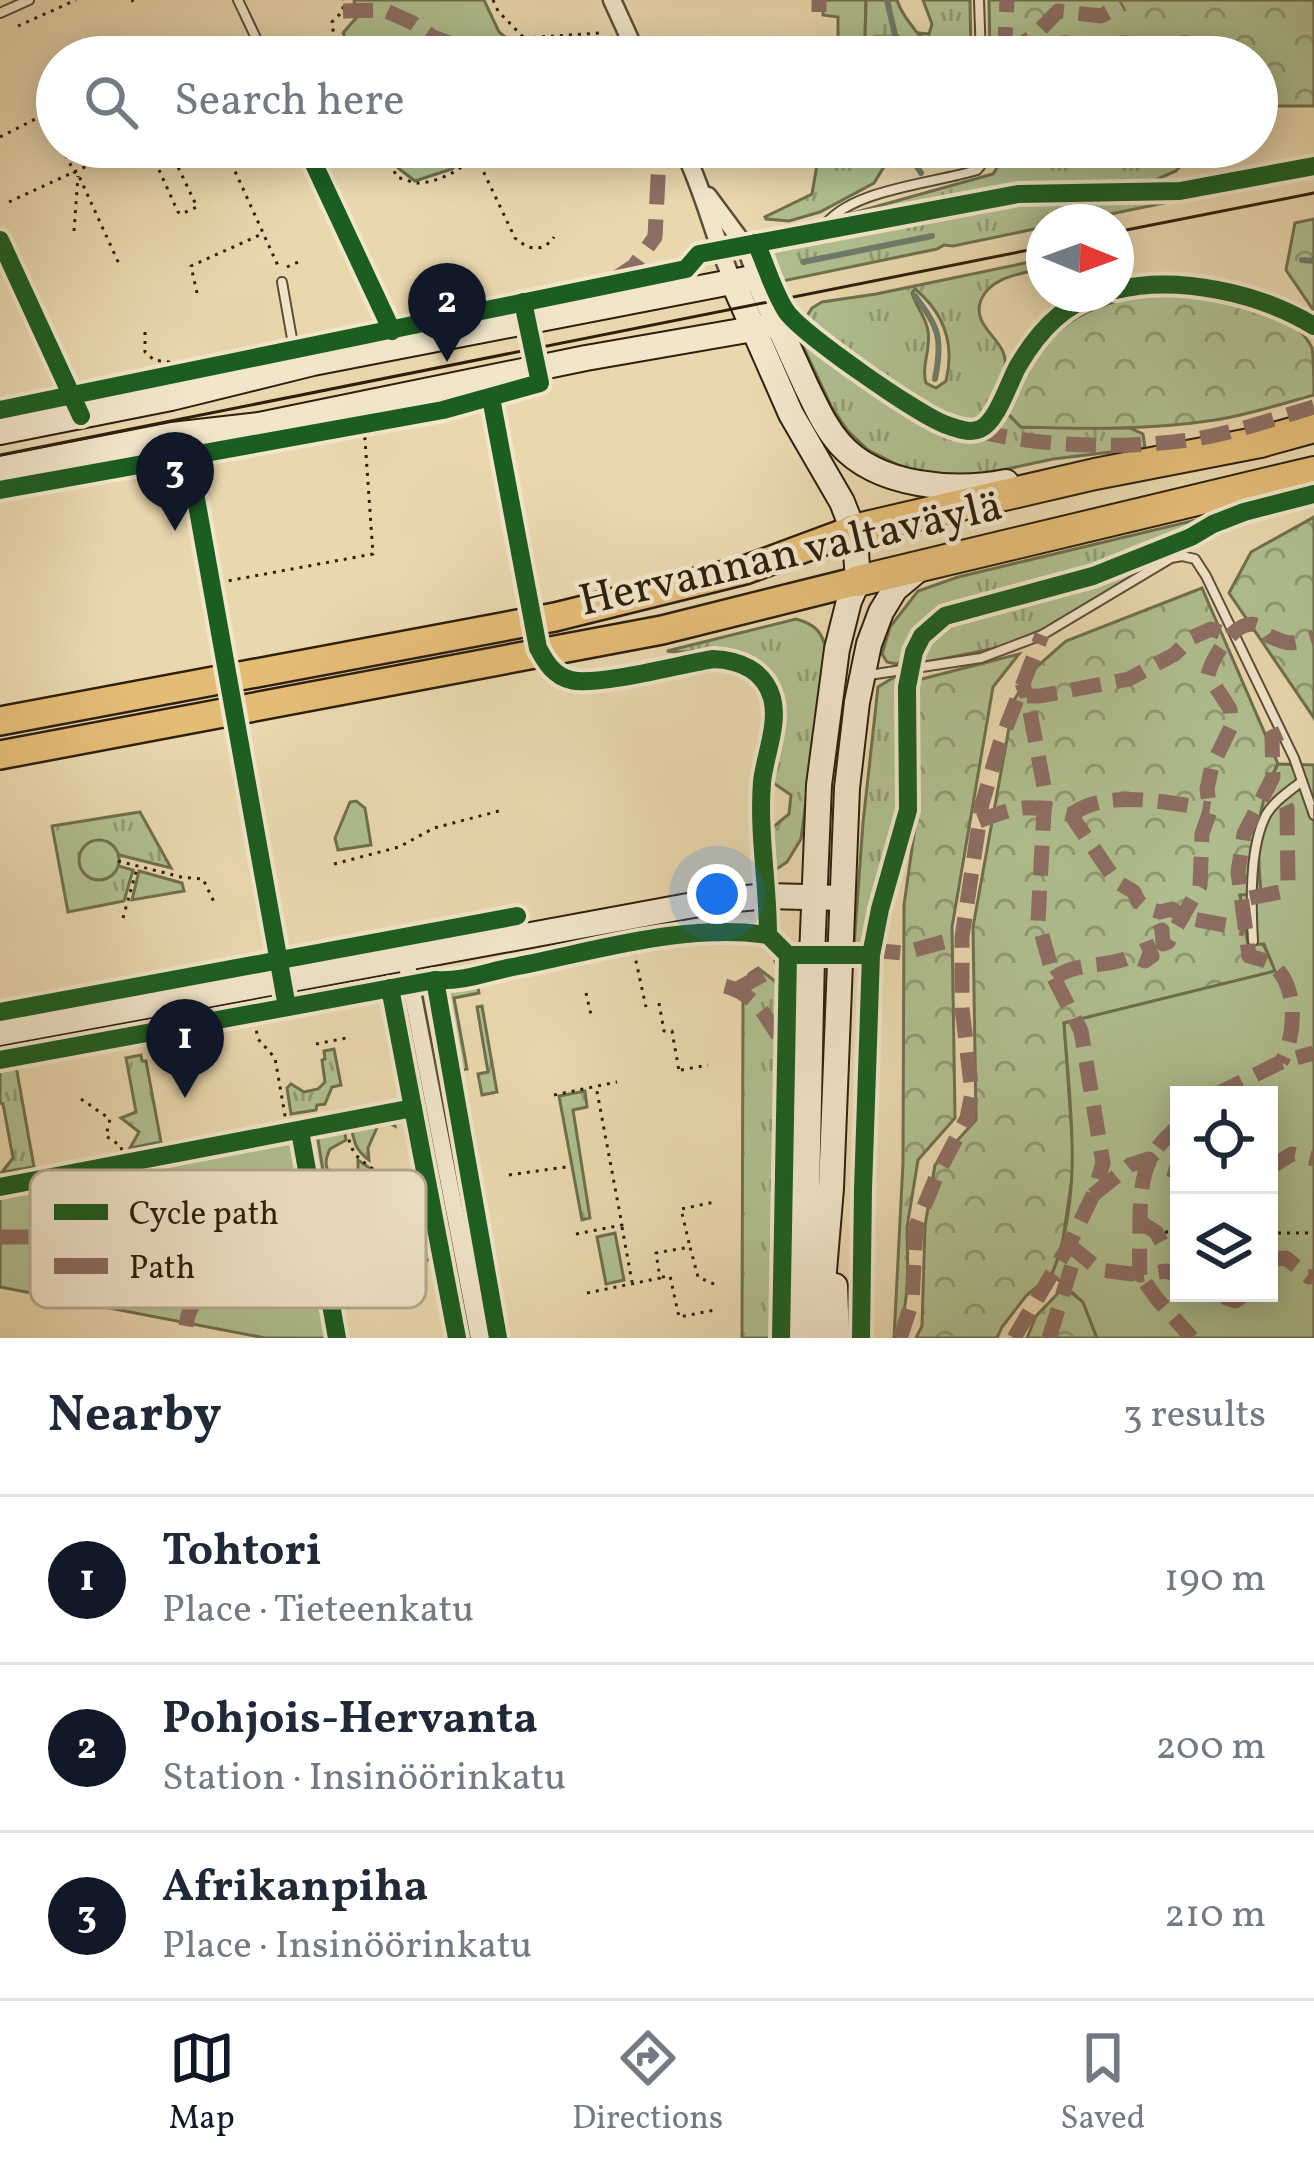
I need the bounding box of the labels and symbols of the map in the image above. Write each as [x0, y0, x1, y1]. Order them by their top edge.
north arrow [1026, 204, 1134, 312]
pin: 2 [408, 263, 486, 362]
pin: 3 [136, 432, 214, 531]
street label: Hervannan valtaväylä [573, 476, 1009, 635]
your location [687, 864, 747, 924]
pin: 1 [146, 999, 224, 1098]
legend [30, 1170, 426, 1308]
text: Cycle path [129, 1193, 279, 1239]
text: Path [129, 1247, 195, 1293]

